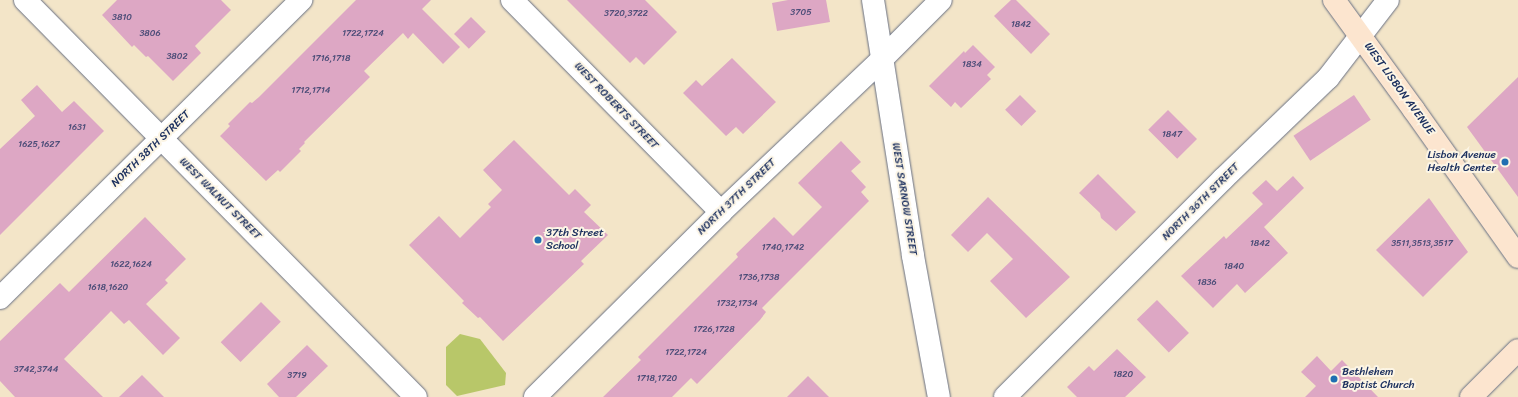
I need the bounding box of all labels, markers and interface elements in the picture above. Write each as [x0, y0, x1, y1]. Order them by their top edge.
house number: 3705 [790, 7, 812, 17]
house number: 3720,3722 [604, 8, 648, 18]
house number: 3810 [112, 12, 132, 22]
house number: 1842 [1011, 19, 1031, 29]
house number: 3806 [139, 28, 161, 38]
house number: 1722,1724 [342, 28, 384, 38]
street label: WEST LISBON AVENUE [1361, 40, 1437, 138]
house number: 3802 [166, 51, 188, 61]
house number: 1716,1718 [312, 53, 350, 63]
street label: WEST ROBERTS STREET [571, 59, 661, 153]
house number: 1834 [962, 59, 982, 69]
house number: 1712,1714 [292, 85, 330, 95]
street label: NORTH 38TH STREET [109, 108, 193, 190]
house number: 1631 [68, 122, 86, 132]
house number: 1847 [1162, 129, 1182, 139]
house number: 1625,1627 [18, 139, 60, 149]
street label: WEST SARNOW STREET [889, 141, 919, 257]
place label: Lisbon Avenue Health Center [1427, 149, 1496, 175]
street label: WEST WALNUT STREET [176, 155, 264, 243]
street label: NORTH 37TH STREET [695, 156, 779, 238]
marker: Lisbon Avenue Health Center [1499, 156, 1511, 168]
street label: NORTH 36TH STREET [1159, 160, 1243, 244]
place label: 37th Street School [546, 227, 604, 253]
marker: 37th Street School [533, 235, 543, 245]
house number: 1842 [1250, 238, 1270, 248]
house number: 3511,3513,3517 [1391, 238, 1453, 248]
house number: 1740,1742 [762, 242, 804, 252]
house number: 1622,1624 [110, 259, 152, 269]
house number: 1840 [1224, 261, 1244, 271]
house number: 1736,1738 [739, 272, 779, 282]
house number: 1836 [1197, 277, 1217, 287]
house number: 1618,1620 [88, 282, 128, 292]
house number: 1732,1734 [716, 298, 758, 308]
house number: 1726,1728 [693, 324, 735, 334]
house number: 1722,1724 [665, 347, 707, 357]
house number: 3742,3744 [14, 364, 58, 374]
place label: Bethlehem Baptist Church [1342, 366, 1415, 392]
house number: 1820 [1113, 369, 1133, 379]
house number: 3719 [287, 370, 307, 380]
house number: 1718,1720 [637, 373, 677, 383]
marker: Bethlehem Baptist Church [1329, 374, 1339, 384]

